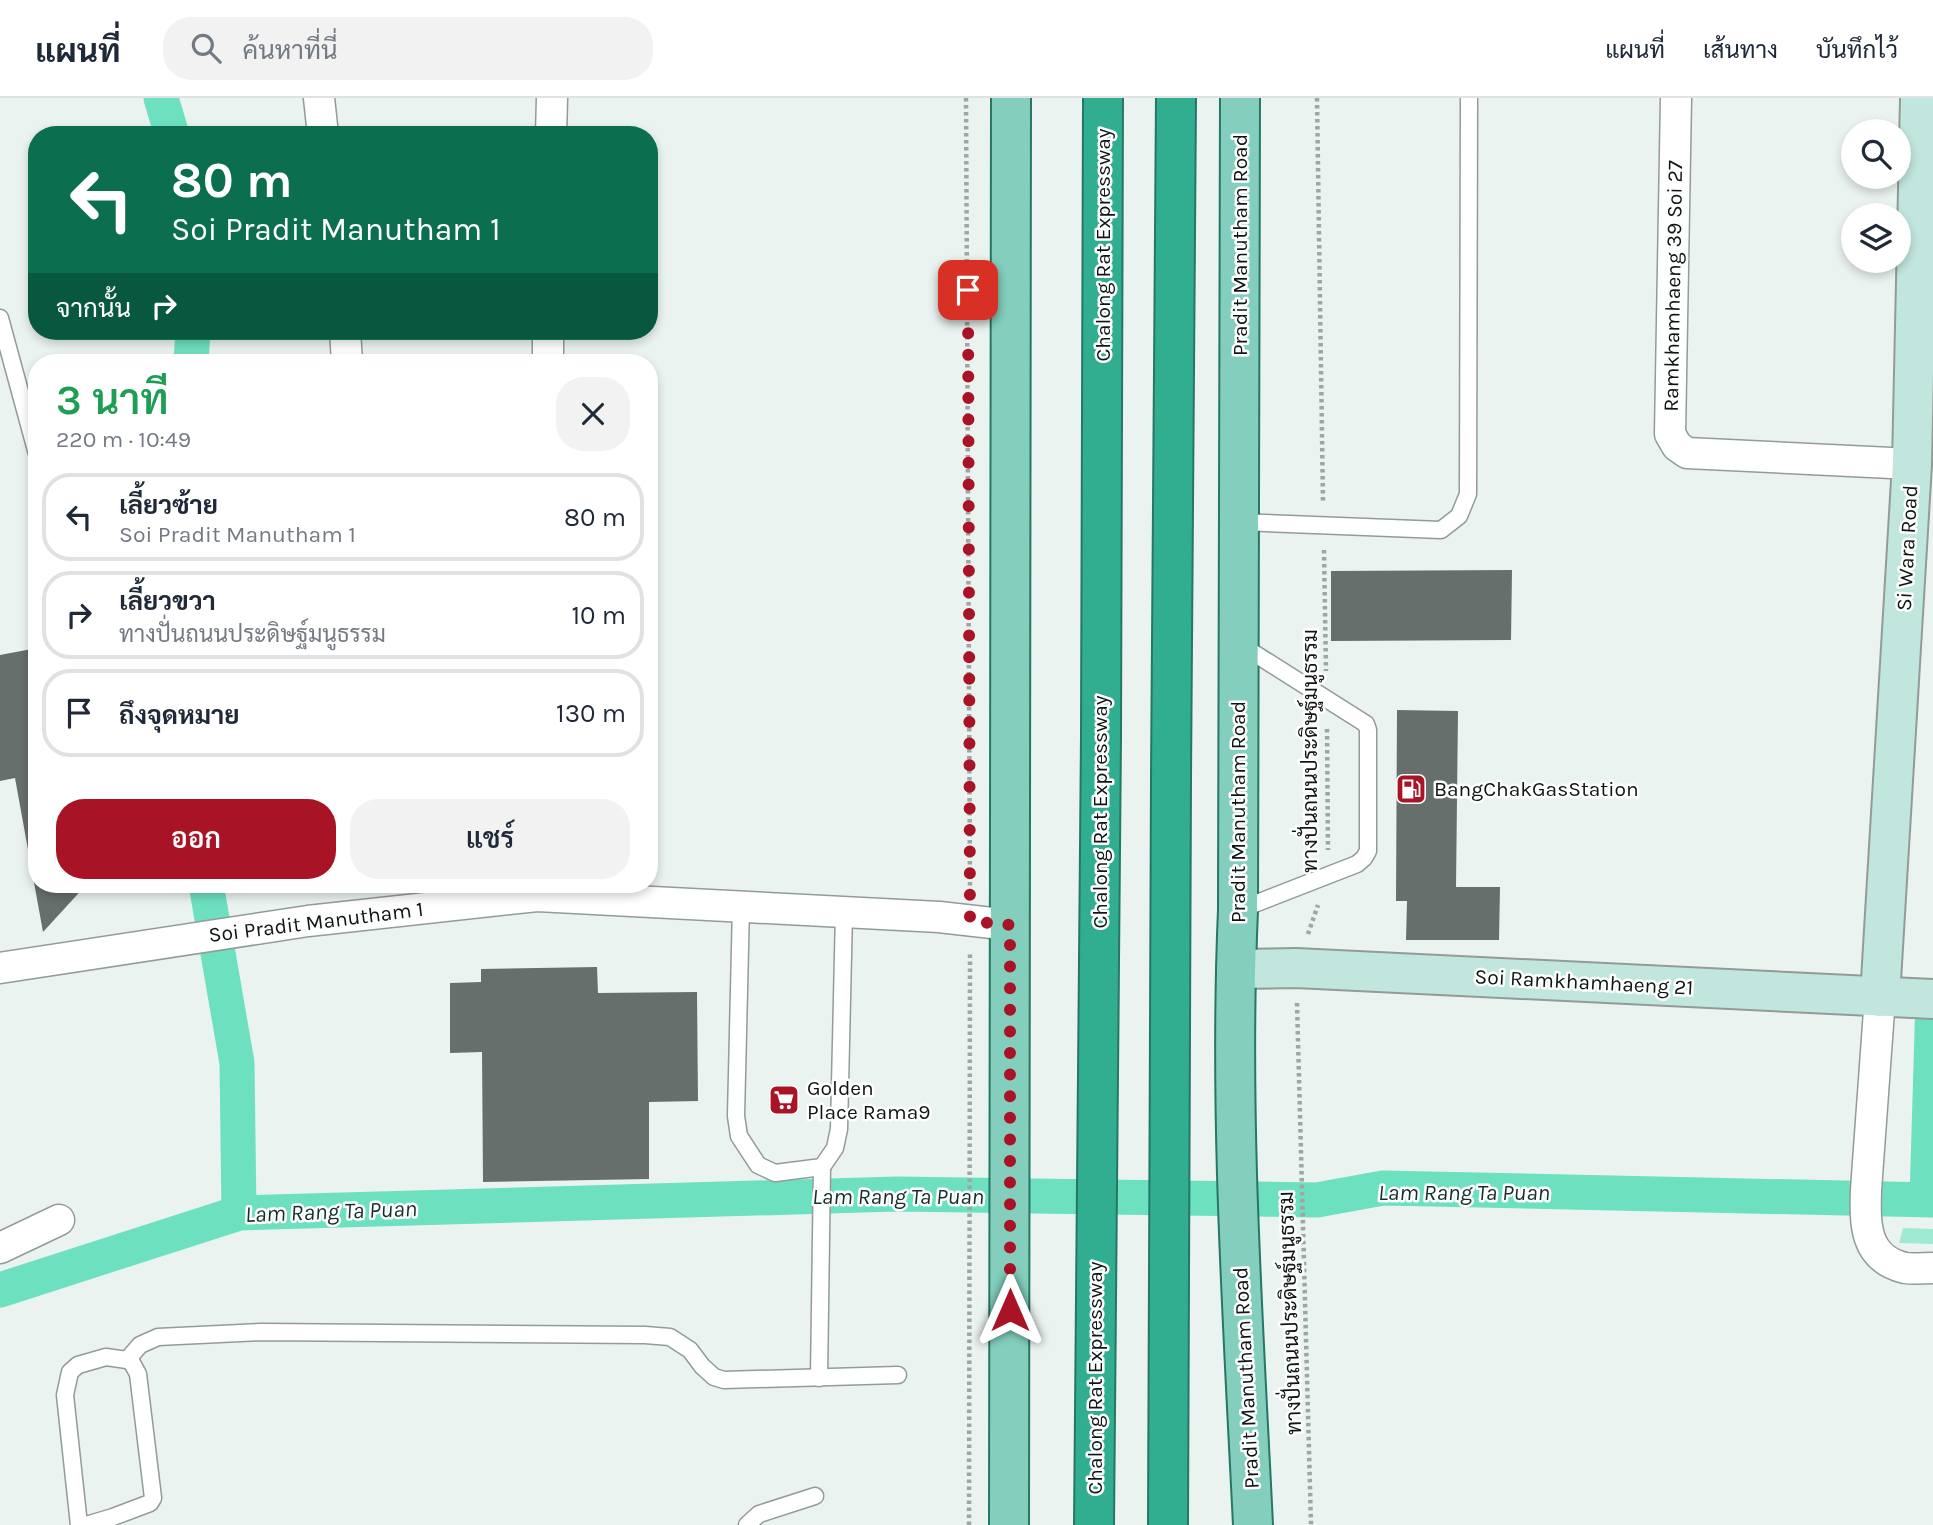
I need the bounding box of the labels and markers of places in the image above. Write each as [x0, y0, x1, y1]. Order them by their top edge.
pin [938, 260, 998, 320]
fuel station icon: BangChakGasStation [1394, 772, 1428, 806]
place label: BangChakGasStation [1434, 777, 1639, 801]
place label: Golden Place Rama9 [807, 1076, 930, 1124]
supermarket icon: Golden Place Rama9 [767, 1083, 801, 1117]

